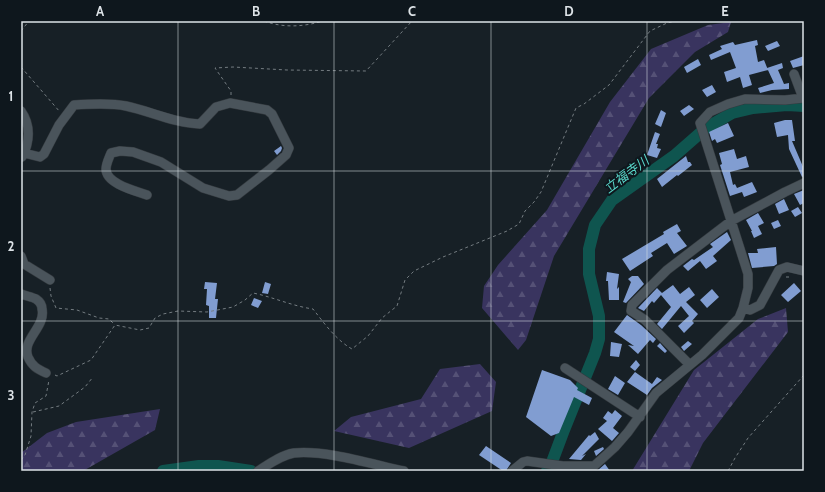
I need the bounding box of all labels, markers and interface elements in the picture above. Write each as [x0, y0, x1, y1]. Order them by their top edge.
text: A [96, 3, 105, 19]
text: B [252, 3, 260, 19]
text: C [408, 3, 416, 19]
text: D [564, 3, 574, 19]
text: E [721, 3, 729, 19]
text: 1 [9, 88, 13, 104]
water label: 立福寺川 [600, 151, 653, 196]
text: 2 [8, 238, 15, 254]
text: 3 [7, 387, 15, 403]

